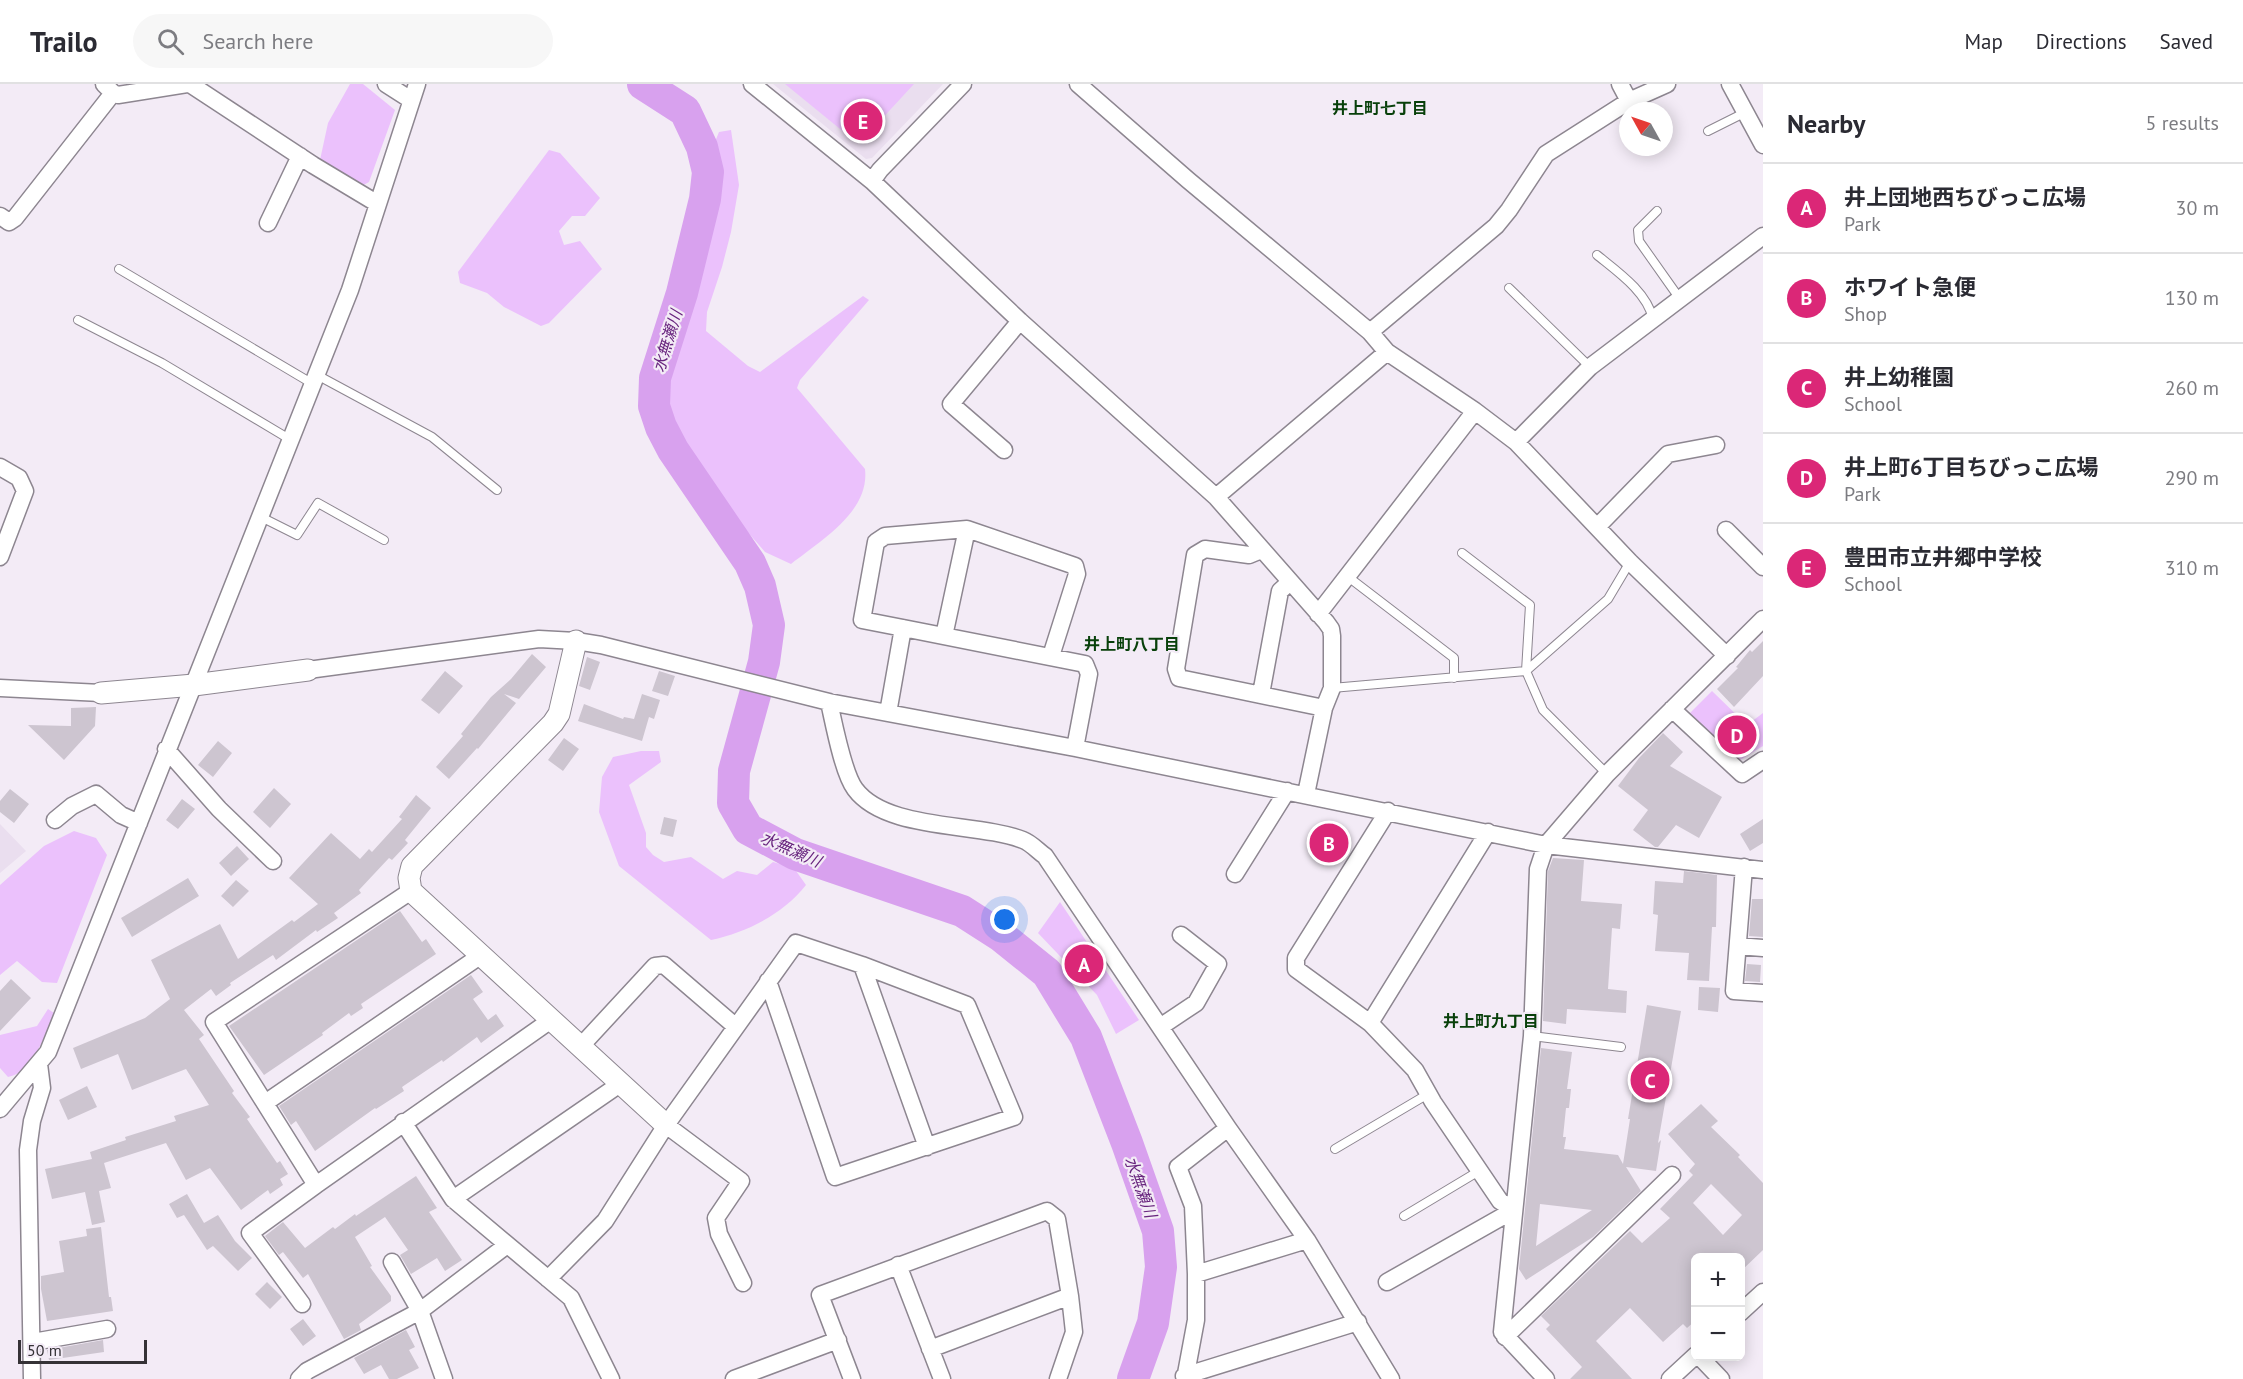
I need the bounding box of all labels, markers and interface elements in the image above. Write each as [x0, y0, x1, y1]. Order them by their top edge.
search box [133, 14, 553, 68]
text: Trailo [30, 23, 97, 60]
icon: search [154, 25, 187, 58]
text: Search here [202, 27, 313, 55]
text: Map [1964, 28, 2003, 55]
text: Directions [2036, 28, 2127, 55]
text: Saved [2160, 28, 2213, 55]
district label: 井上町七丁目 [1332, 98, 1428, 118]
pin: E [844, 99, 882, 144]
north arrow [1619, 102, 1673, 156]
text: Nearby [1787, 107, 1865, 140]
text: 5 results [2146, 110, 2219, 136]
text: 井上団地西ちびっこ広場 [1844, 183, 2086, 211]
text: A [1800, 195, 1813, 221]
text: 30 m [2176, 195, 2219, 221]
text: Park [1844, 211, 1881, 237]
text: ホワイト急便 [1844, 273, 1976, 301]
text: B [1801, 285, 1812, 311]
text: 130 m [2165, 285, 2219, 311]
text: Shop [1844, 301, 1887, 327]
water label: 水無瀬川 [648, 306, 687, 375]
text: 井上幼稚園 [1844, 363, 1954, 391]
text: C [1801, 375, 1812, 401]
text: 260 m [2165, 375, 2219, 401]
text: School [1844, 391, 1902, 417]
text: 井上町6丁目ちびっこ広場 [1844, 453, 2098, 481]
text: D [1800, 465, 1813, 491]
text: 290 m [2165, 465, 2219, 491]
text: Park [1844, 481, 1881, 507]
text: 豊田市立井郷中学校 [1844, 543, 2042, 571]
text: E [1801, 555, 1812, 581]
text: 310 m [2165, 555, 2219, 581]
text: School [1844, 571, 1902, 597]
district label: 井上町八丁目 [1084, 634, 1180, 654]
pin: D [1718, 712, 1756, 758]
pin: B [1310, 820, 1348, 866]
water label: 水無瀬川 [758, 827, 826, 872]
your location [990, 905, 1019, 934]
pin: A [1064, 942, 1104, 986]
district label: 井上町九丁目 [1443, 1011, 1539, 1031]
pin: C [1630, 1058, 1670, 1102]
water label: 水無瀬川 [1121, 1154, 1162, 1222]
map controls [1691, 1253, 1745, 1361]
button: + [1691, 1253, 1745, 1307]
button: − [1691, 1307, 1745, 1361]
scale bar [18, 1337, 147, 1364]
text: 50 m [27, 1340, 62, 1360]

